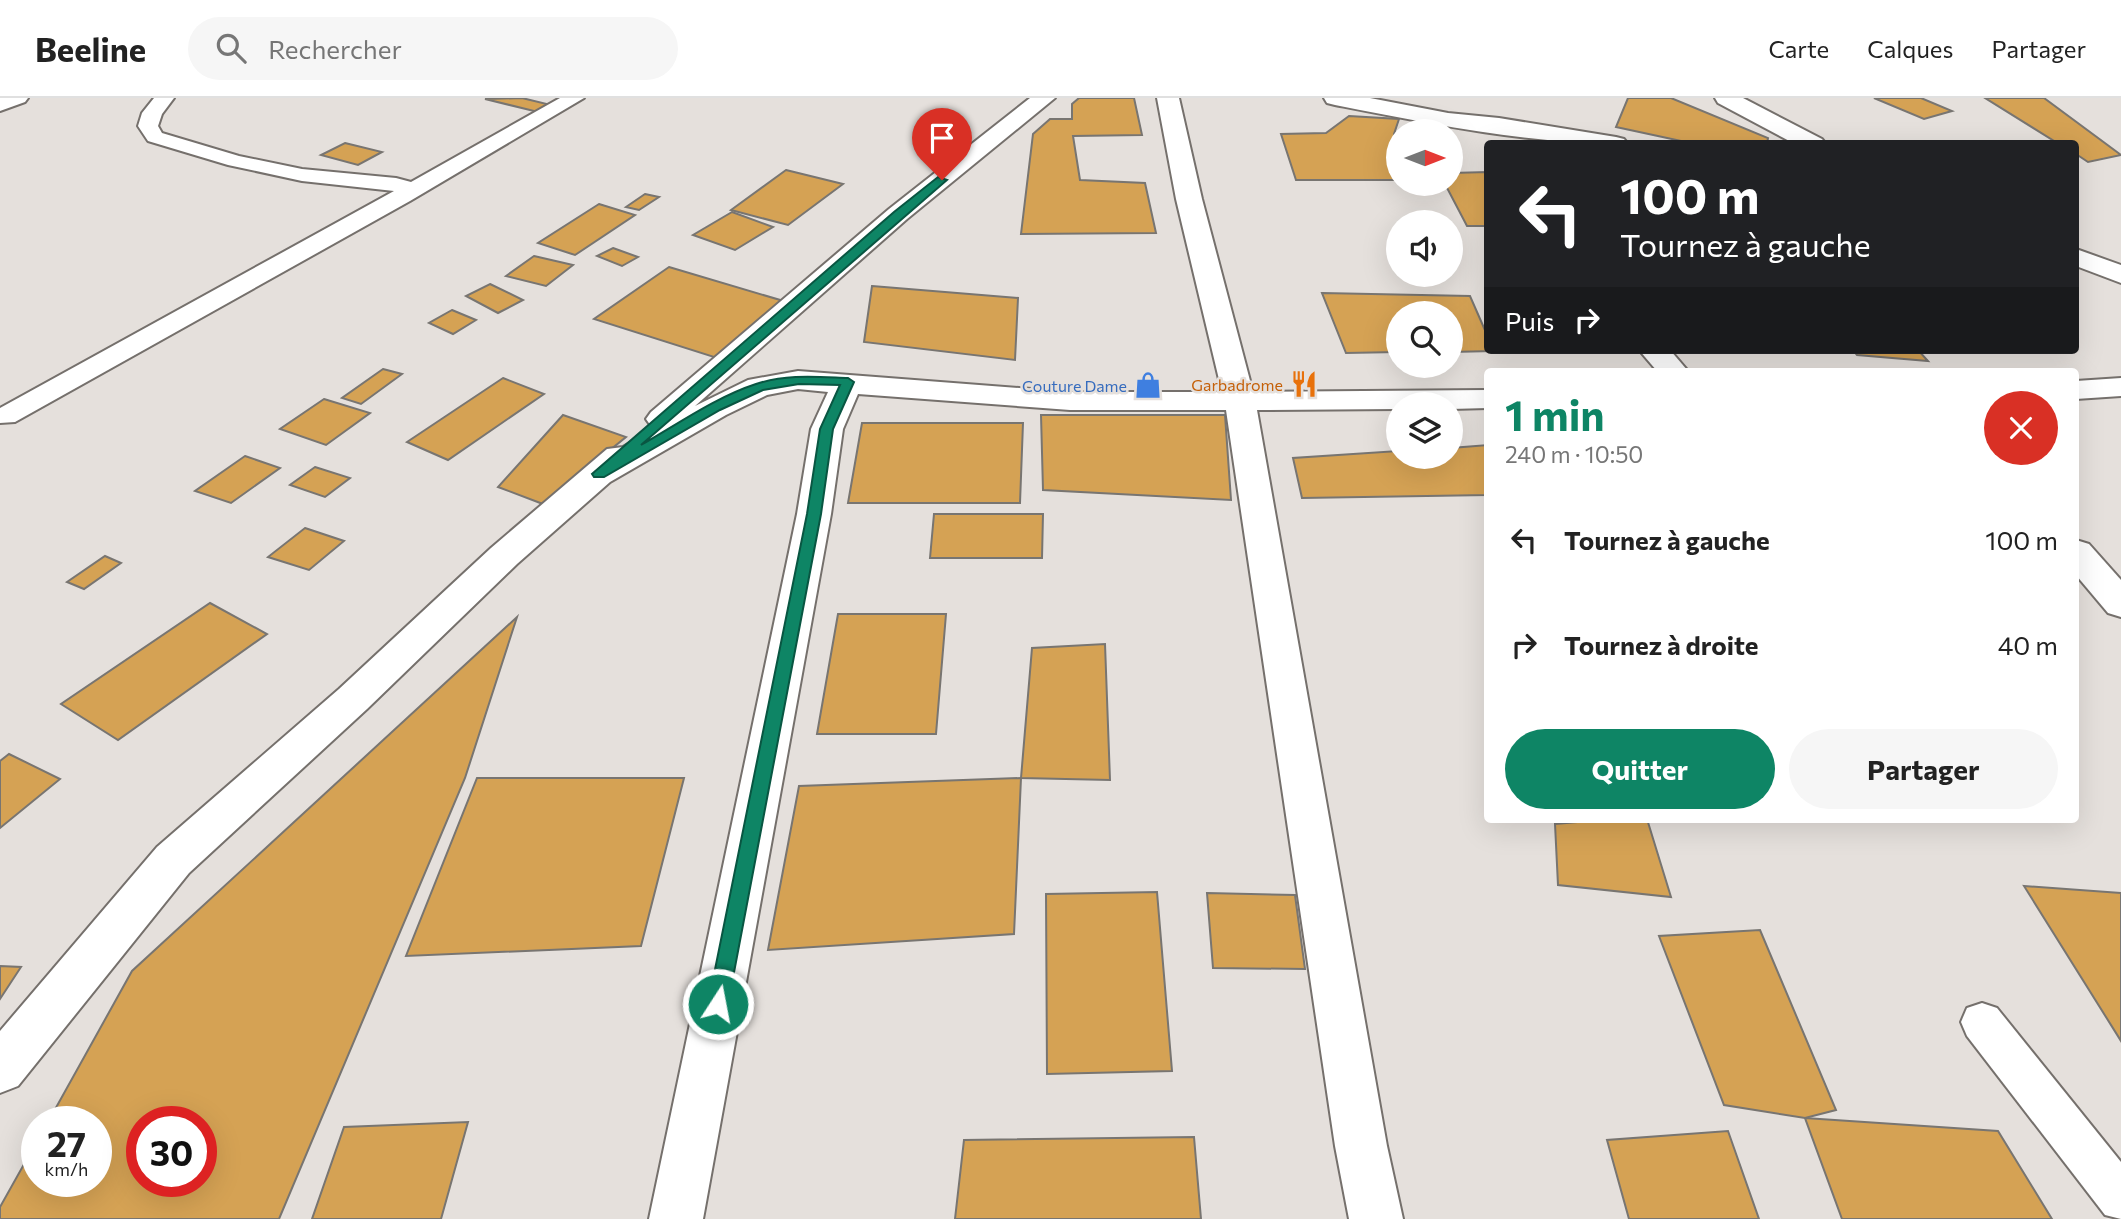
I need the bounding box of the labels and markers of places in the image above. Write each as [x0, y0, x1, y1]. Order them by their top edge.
pin [912, 108, 972, 180]
restaurant icon: Garbadrome [1289, 369, 1319, 399]
shop icon: Couture Dame [1133, 370, 1163, 400]
place label: Garbadrome [1191, 375, 1283, 394]
place label: Couture Dame [1022, 376, 1127, 395]

